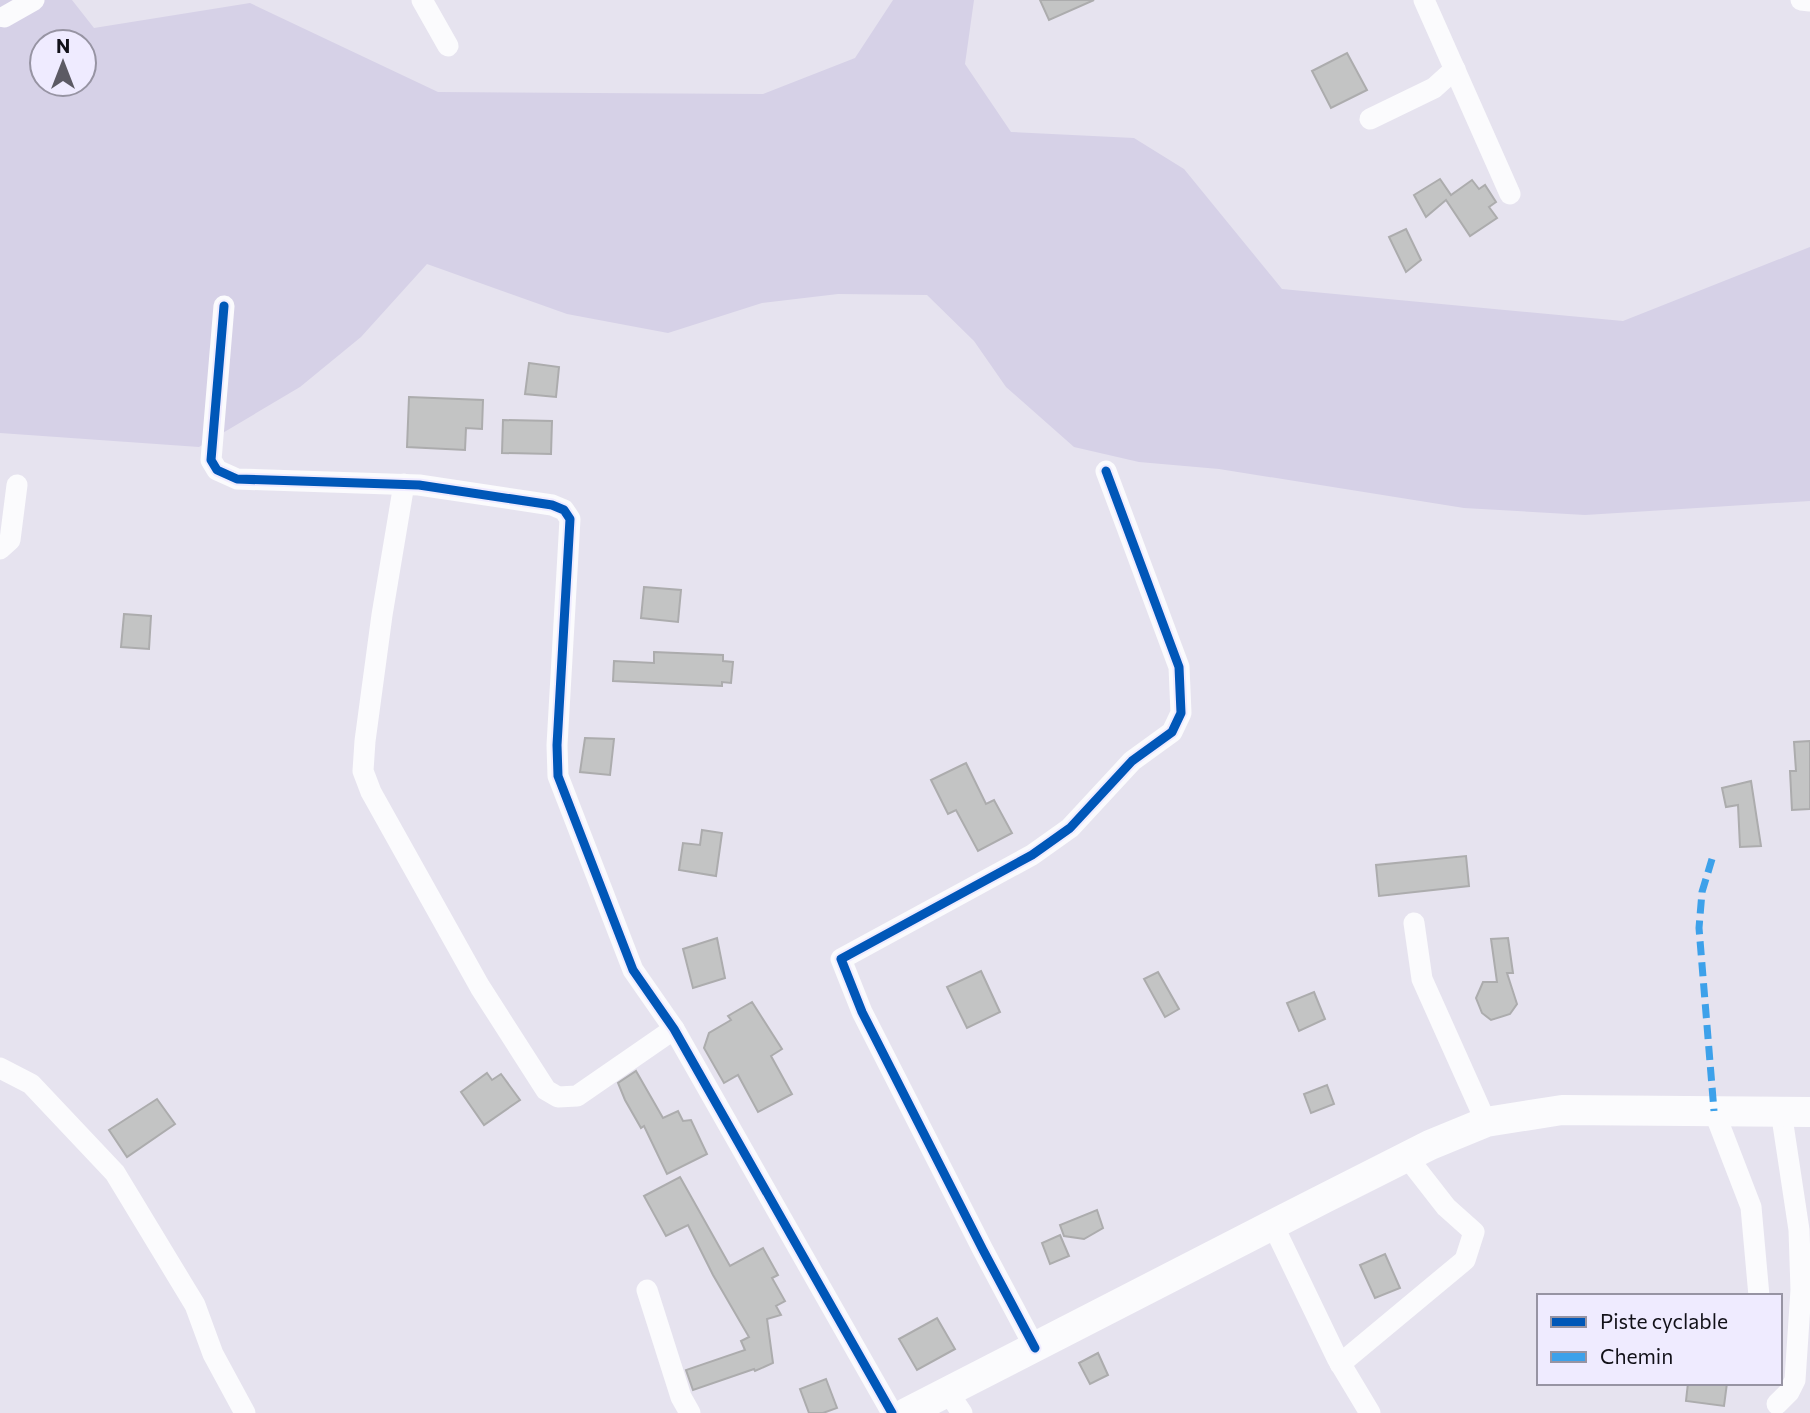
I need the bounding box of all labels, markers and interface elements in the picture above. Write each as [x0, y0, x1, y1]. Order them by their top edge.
north arrow [28, 28, 98, 98]
text: N [56, 34, 70, 57]
legend [1537, 1294, 1782, 1385]
text: Piste cyclable [1600, 1308, 1728, 1333]
text: Chemin [1600, 1343, 1673, 1368]

